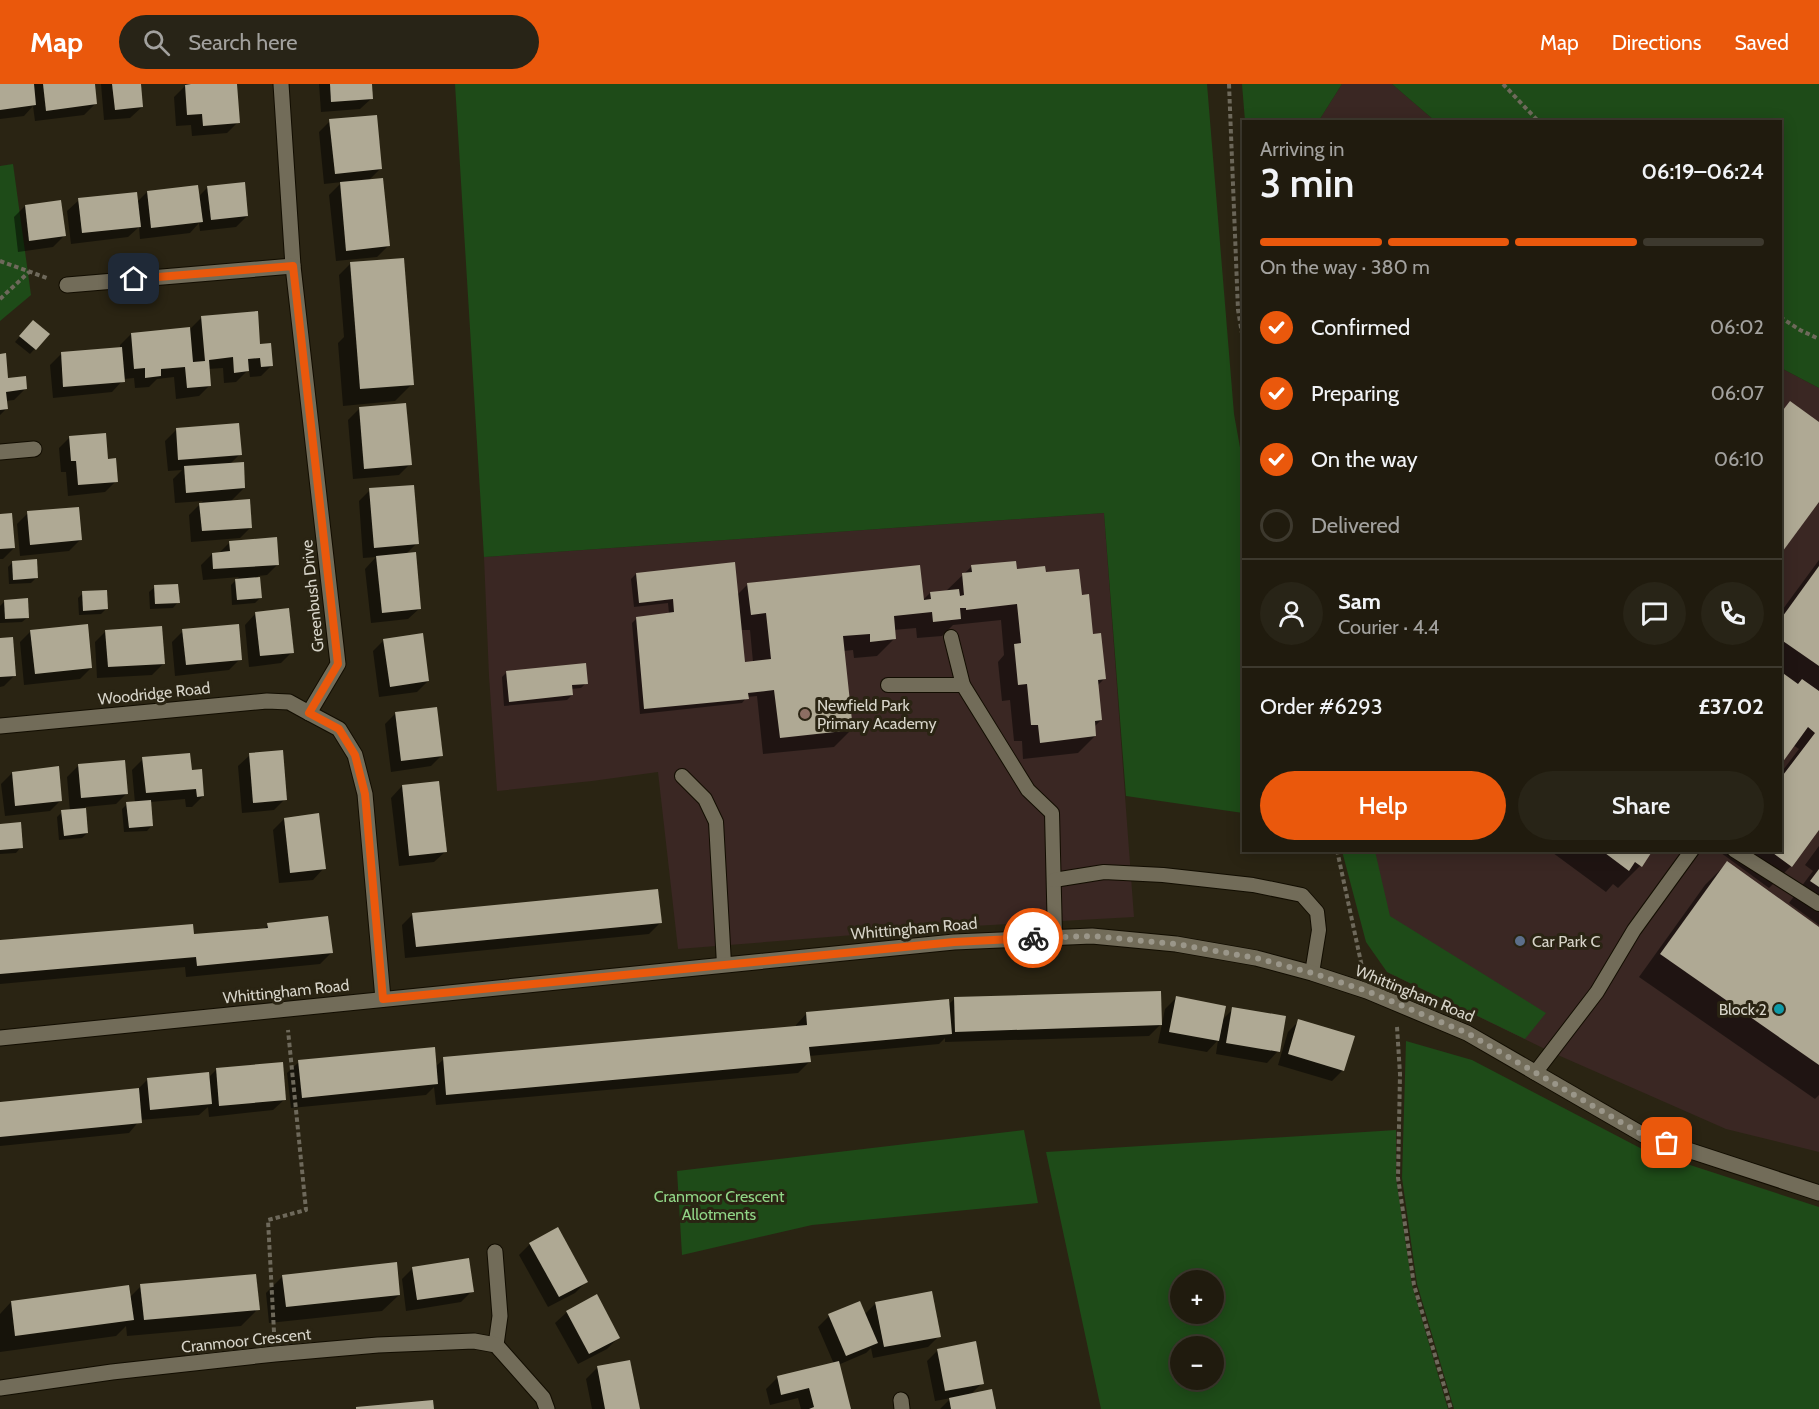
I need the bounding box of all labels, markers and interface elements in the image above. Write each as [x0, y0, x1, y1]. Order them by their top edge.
search box [119, 15, 539, 69]
text: Map [30, 25, 83, 59]
icon: search [140, 26, 173, 59]
text: Search here [188, 29, 297, 56]
text: Map [1540, 30, 1579, 55]
text: Directions [1612, 30, 1701, 55]
text: Saved [1734, 30, 1789, 55]
text: Arriving in [1260, 137, 1344, 161]
text: 06:19–06:24 [1642, 158, 1764, 185]
text: 3 min [1260, 159, 1354, 207]
pin [108, 253, 159, 304]
text: On the way · 380 m [1260, 255, 1430, 279]
icon: home [117, 262, 150, 295]
icon: check [1260, 311, 1293, 344]
text: Confirmed [1311, 314, 1410, 341]
text: 06:02 [1710, 315, 1764, 339]
icon: check [1260, 377, 1293, 410]
text: Preparing [1311, 380, 1399, 407]
text: 06:07 [1711, 381, 1764, 405]
icon: check [1260, 443, 1293, 476]
text: On the way [1311, 446, 1418, 473]
text: 06:10 [1714, 447, 1764, 471]
text: Delivered [1311, 512, 1400, 539]
street label: Greenbush Drive [297, 539, 328, 653]
button: person [1260, 582, 1323, 645]
button: chat [1623, 582, 1686, 645]
button: phone [1701, 582, 1764, 645]
text: Sam [1338, 588, 1381, 615]
text: Courier · 4.4 [1338, 615, 1439, 639]
street label: Woodridge Road [97, 678, 211, 709]
text: Order #6293 [1260, 693, 1383, 720]
text: £37.02 [1698, 693, 1764, 720]
place label: Newfield Park Primary Academy [817, 696, 937, 733]
marker: Newfield Park Primary Academy [798, 707, 812, 721]
button: Help [1260, 771, 1506, 840]
button: Share [1518, 771, 1764, 840]
courier [1003, 908, 1063, 968]
street label: Whittingham Road [850, 914, 978, 943]
icon: bike [1017, 922, 1050, 955]
place label: Car Park C [1532, 932, 1601, 951]
marker: Car Park C [1513, 934, 1527, 948]
street label: Whittingham Road [1352, 961, 1477, 1026]
street label: Whittingham Road [222, 975, 350, 1008]
place label: Block 2 [1719, 1000, 1767, 1019]
marker: Block 2 [1772, 1002, 1786, 1016]
pin [1641, 1117, 1692, 1168]
icon: bag [1650, 1126, 1683, 1159]
park label: Cranmoor Crescent Allotments [654, 1187, 785, 1224]
map controls [1170, 1270, 1224, 1390]
button: + [1170, 1270, 1224, 1324]
street label: Cranmoor Crescent [180, 1324, 313, 1357]
button: − [1170, 1336, 1224, 1390]

